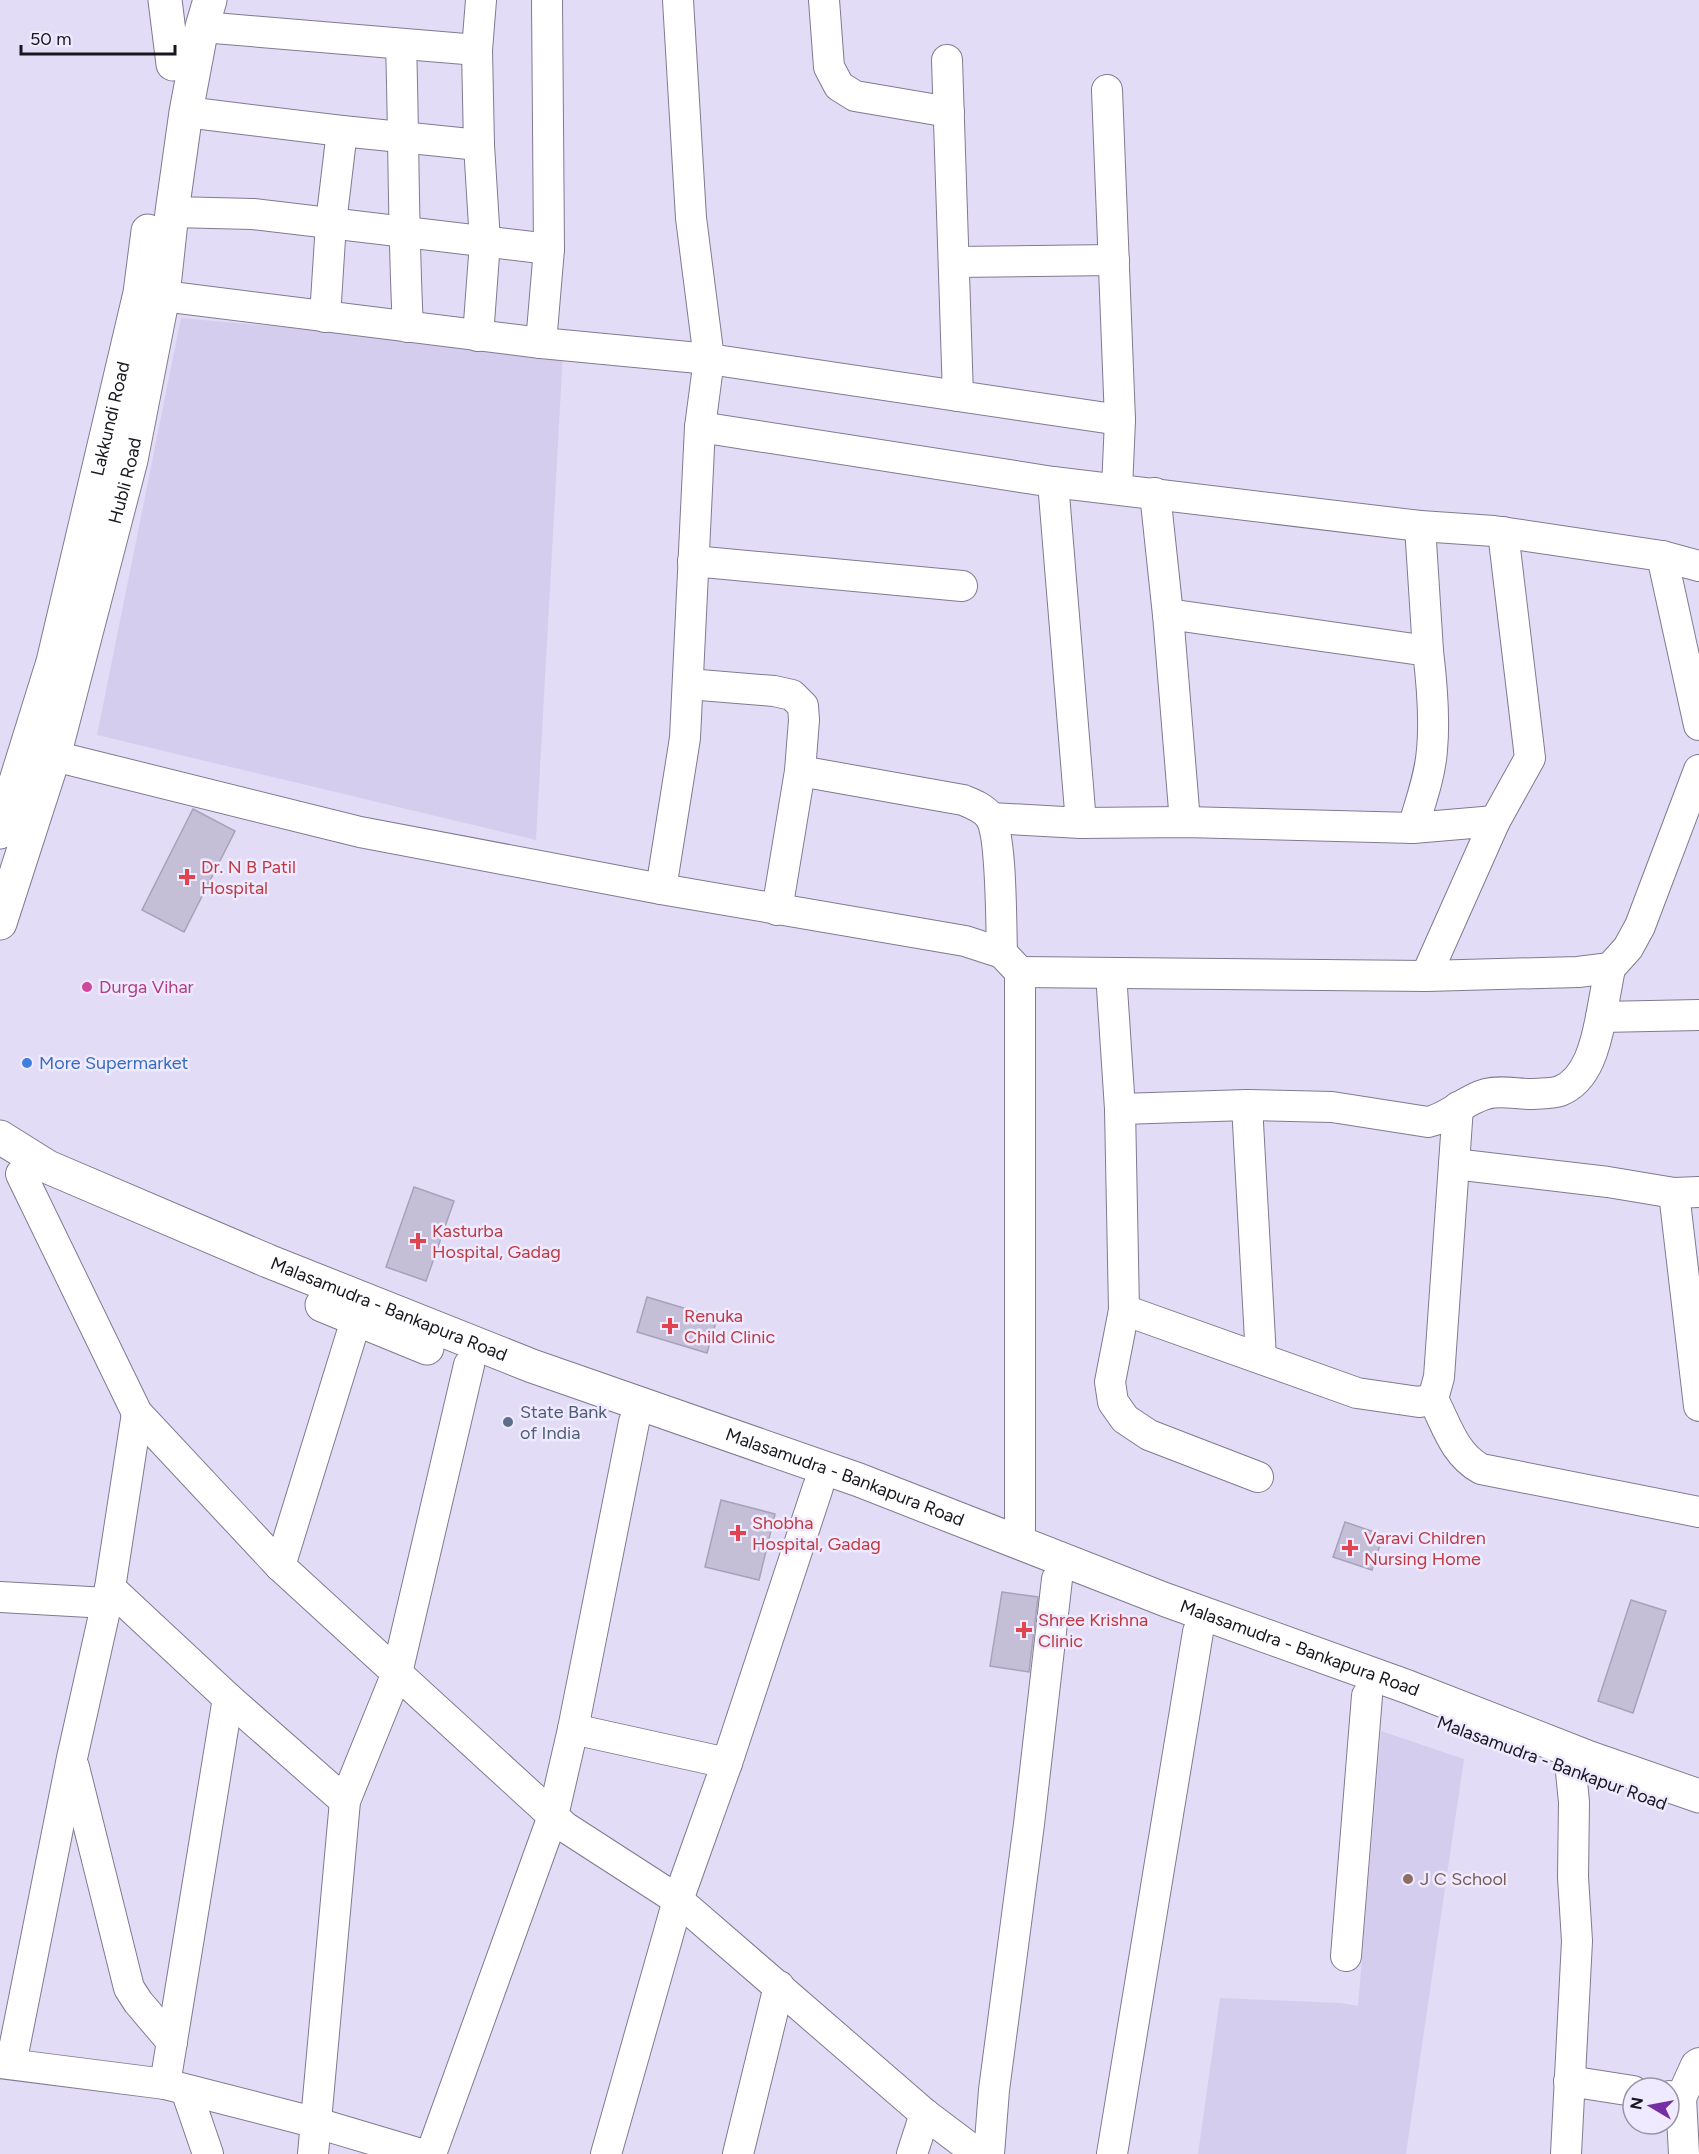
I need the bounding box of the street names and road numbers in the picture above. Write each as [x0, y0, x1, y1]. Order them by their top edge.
street label: Lakkundi Road [86, 359, 134, 478]
street label: Hubli Road [104, 436, 146, 526]
street label: Malasamudra - Bankapura Road [267, 1252, 510, 1366]
street label: Malasamudra - Bankapura Road [723, 1423, 967, 1531]
street label: Malasamudra - Bankapura Road [1177, 1595, 1423, 1701]
street label: Malasamudra - Bankapur Road [1434, 1711, 1670, 1815]

